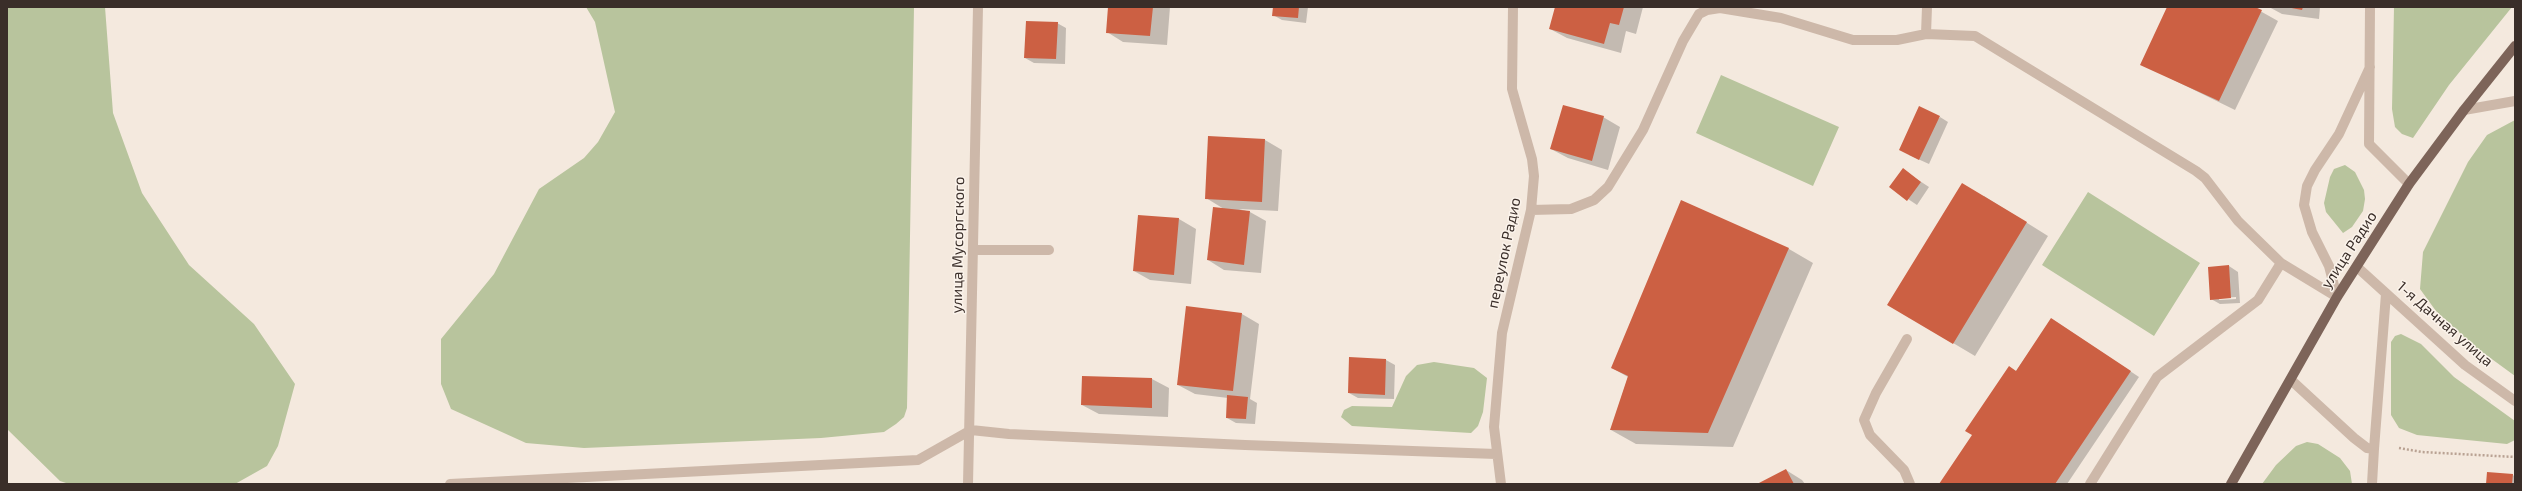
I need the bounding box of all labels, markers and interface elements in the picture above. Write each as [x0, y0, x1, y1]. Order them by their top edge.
street label: улица Мусоргского [948, 176, 968, 314]
street label: переулок Радио [1483, 196, 1525, 310]
street label: улица Радио [2317, 208, 2381, 292]
street label: 1-я Дачная улица [2393, 277, 2497, 371]

